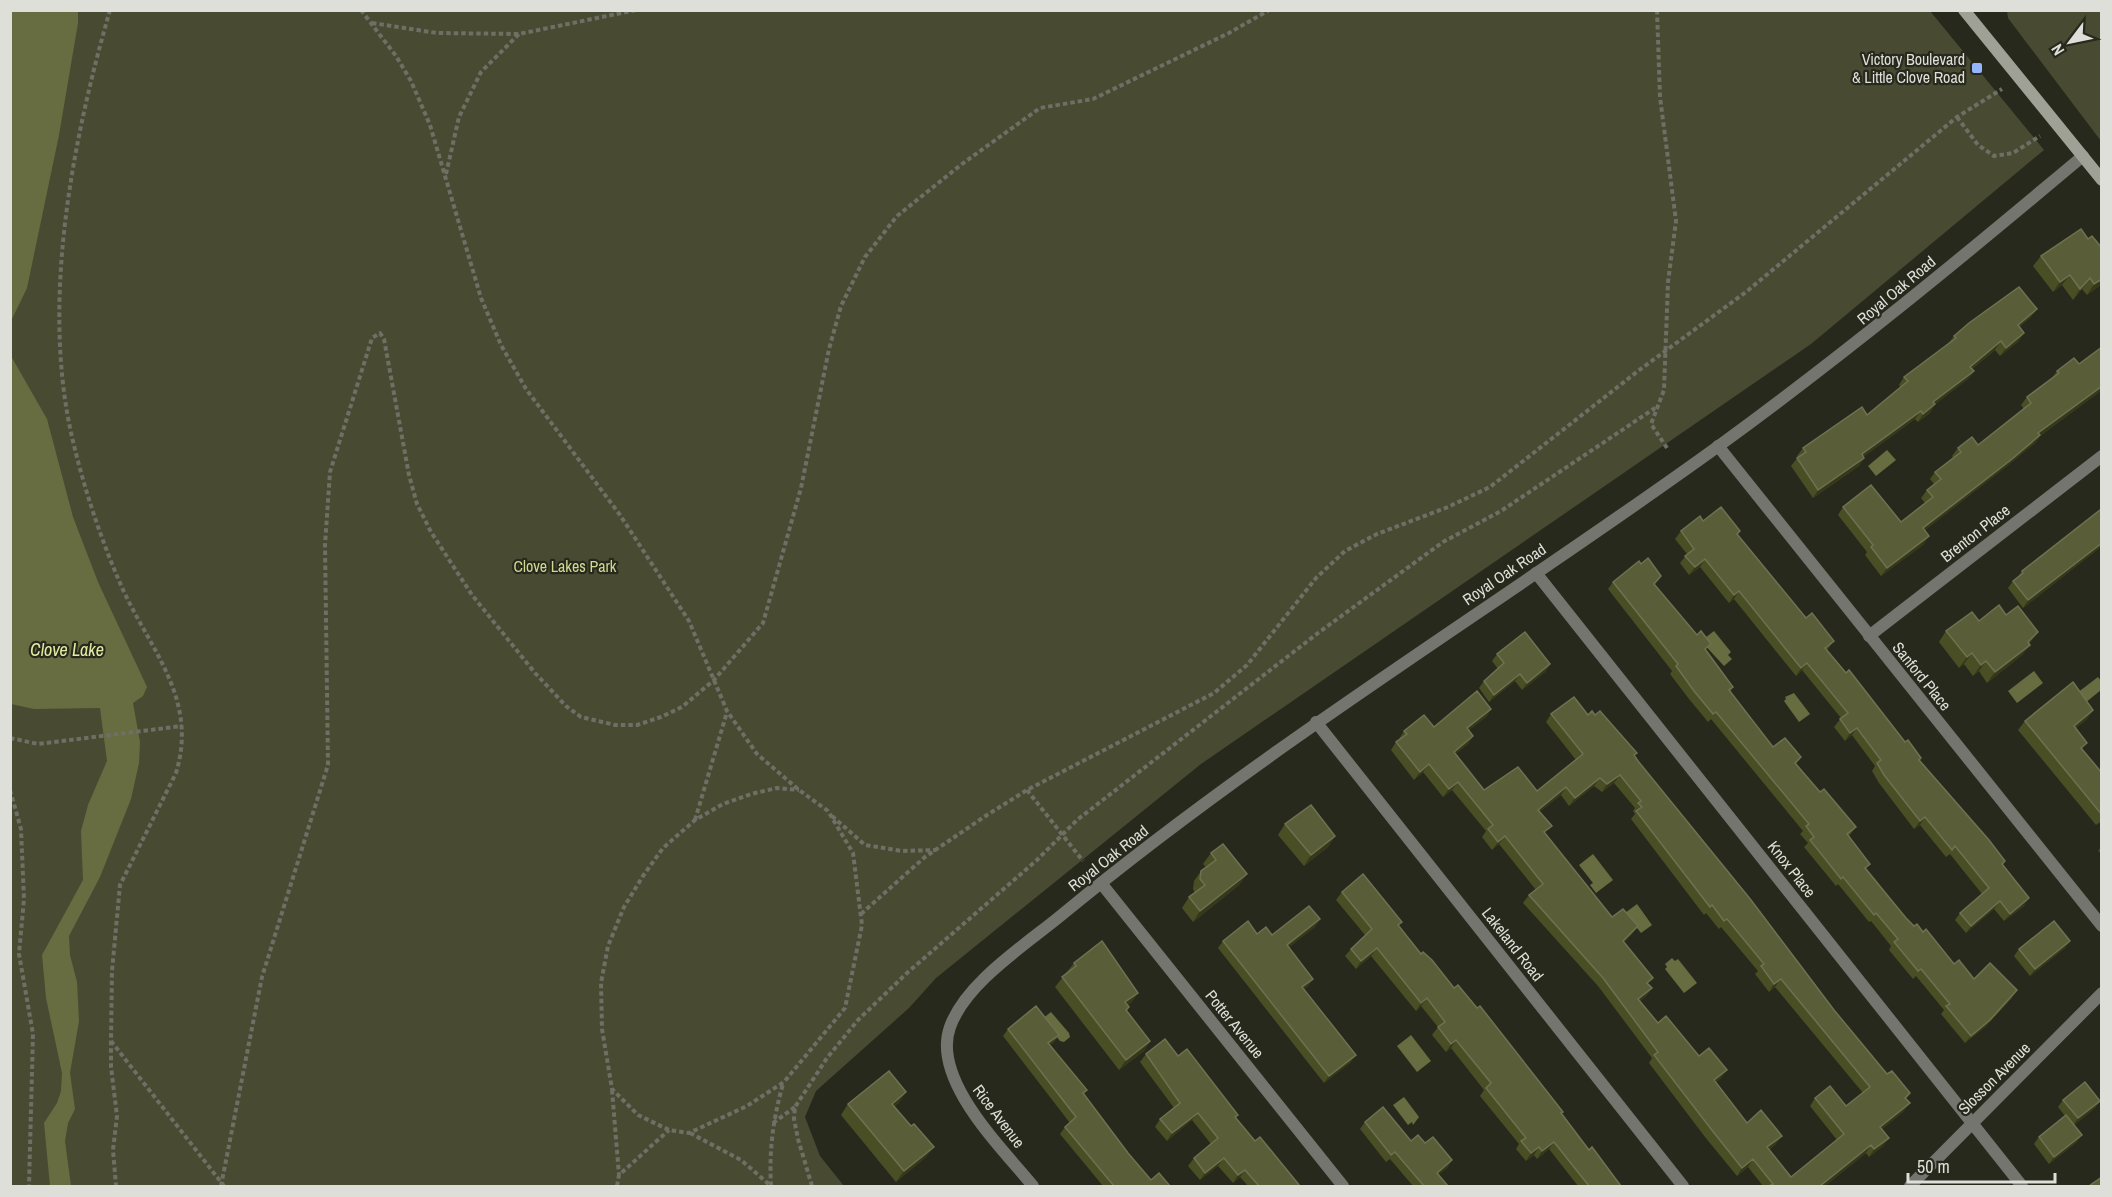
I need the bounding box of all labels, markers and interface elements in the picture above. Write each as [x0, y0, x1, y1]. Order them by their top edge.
north arrow [2040, 12, 2100, 72]
text: N [2045, 40, 2069, 60]
place label: Victory Boulevard & Little Clove Road [1852, 48, 1965, 88]
marker: Victory Boulevard & Little Clove Road [1970, 61, 1984, 75]
street label: Royal Oak Road [1852, 251, 1940, 329]
street label: Brenton Place [1936, 499, 2014, 567]
street label: Royal Oak Road [1458, 538, 1550, 610]
park label: Clove Lakes Park [514, 555, 617, 577]
water label: Clove Lake [30, 637, 104, 662]
street label: Sanford Place [1888, 637, 1956, 715]
street label: Royal Oak Road [1063, 820, 1153, 896]
street label: Knox Place [1763, 836, 1821, 902]
street label: Lakeland Road [1477, 902, 1549, 986]
street label: Potter Avenue [1201, 985, 1269, 1063]
street label: Slosson Avenue [1953, 1037, 2035, 1119]
street label: Rice Avenue [968, 1080, 1030, 1152]
scale bar [1908, 1146, 2055, 1184]
text: 50 m [1917, 1154, 1950, 1179]

